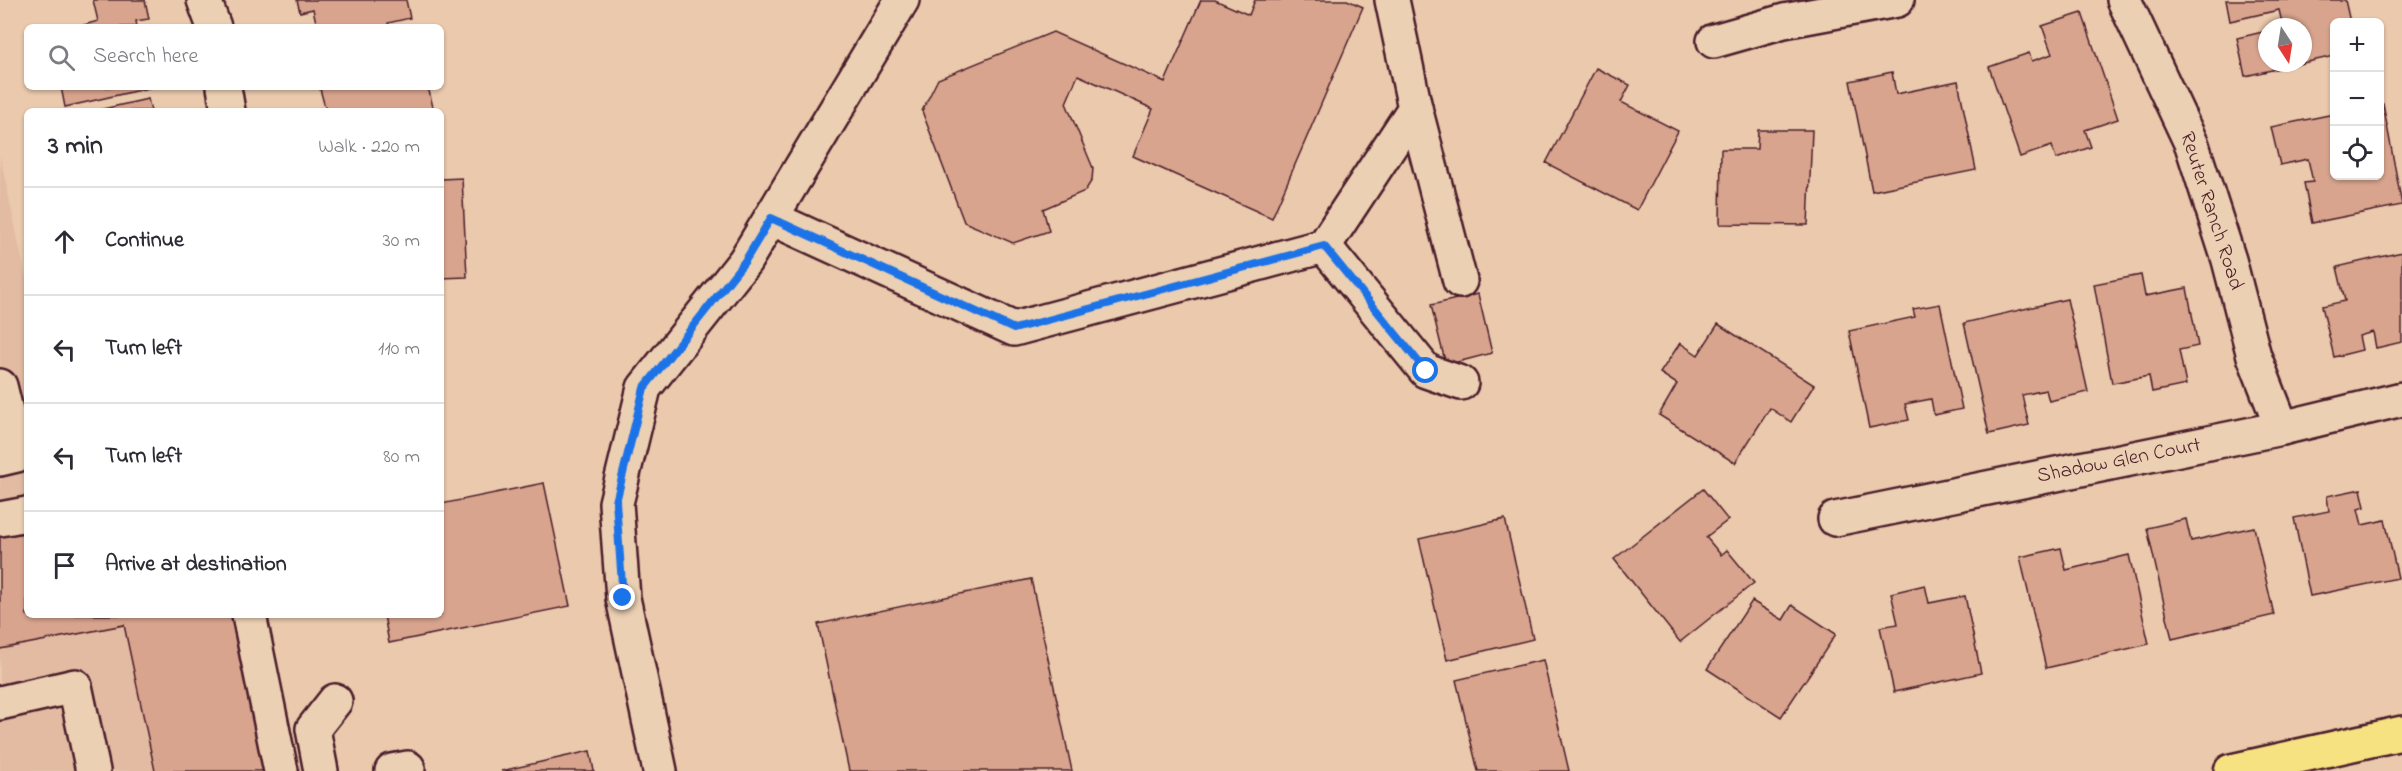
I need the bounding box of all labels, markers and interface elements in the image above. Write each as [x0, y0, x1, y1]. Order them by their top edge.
north arrow [2258, 18, 2312, 72]
map controls [2330, 18, 2384, 180]
button: + [2330, 18, 2384, 72]
search box [24, 24, 444, 90]
icon: search [45, 41, 78, 74]
text: Search here [93, 41, 198, 73]
button: − [2330, 72, 2384, 126]
button: locate [2330, 126, 2384, 180]
text: 3 min [48, 128, 103, 166]
street label: Reuter Ranch Road [2171, 128, 2251, 294]
text: Walk · 220 m [318, 133, 420, 162]
icon: ahead [48, 225, 81, 258]
text: Continue [105, 225, 184, 257]
text: 30 m [383, 227, 420, 256]
icon: left [48, 333, 81, 366]
text: Turn left [105, 333, 182, 365]
text: 110 m [378, 335, 420, 364]
route start [1412, 357, 1438, 383]
street label: Shadow Glen Court [2035, 430, 2203, 492]
icon: left [48, 441, 81, 474]
text: Turn left [105, 441, 182, 473]
text: 80 m [383, 443, 420, 472]
icon: arrive [48, 549, 81, 582]
text: Arrive at destination [105, 549, 287, 581]
route end [609, 584, 635, 610]

